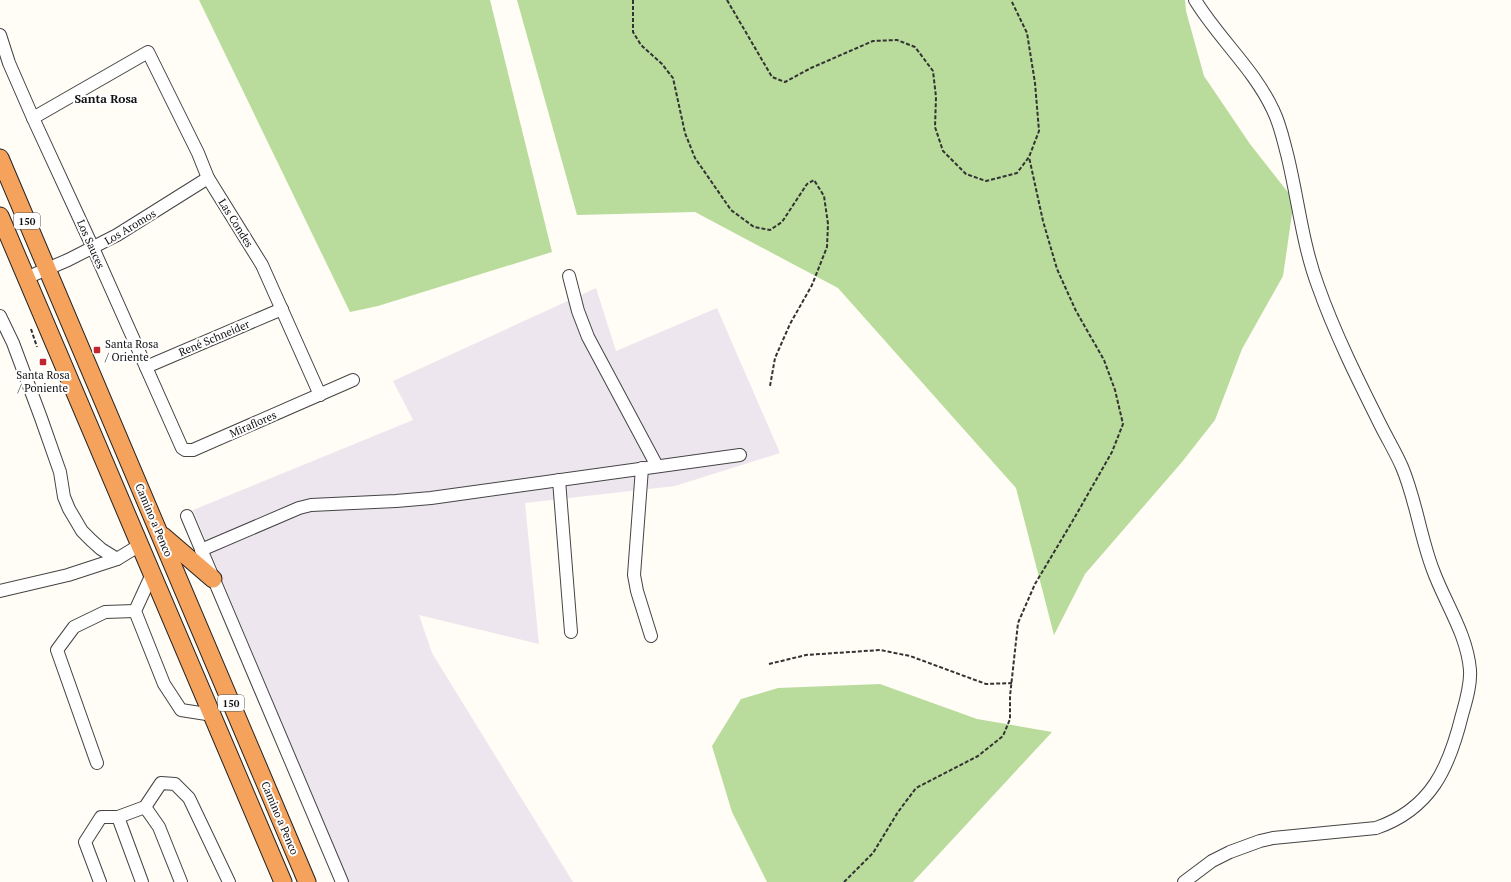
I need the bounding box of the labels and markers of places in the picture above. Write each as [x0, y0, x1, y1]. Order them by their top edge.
place label: Santa Rosa / Oriente [104, 337, 159, 364]
marker: Santa Rosa / Oriente [92, 345, 102, 355]
marker: Santa Rosa / Poniente [38, 357, 48, 367]
place label: Santa Rosa / Poniente [16, 368, 70, 395]

